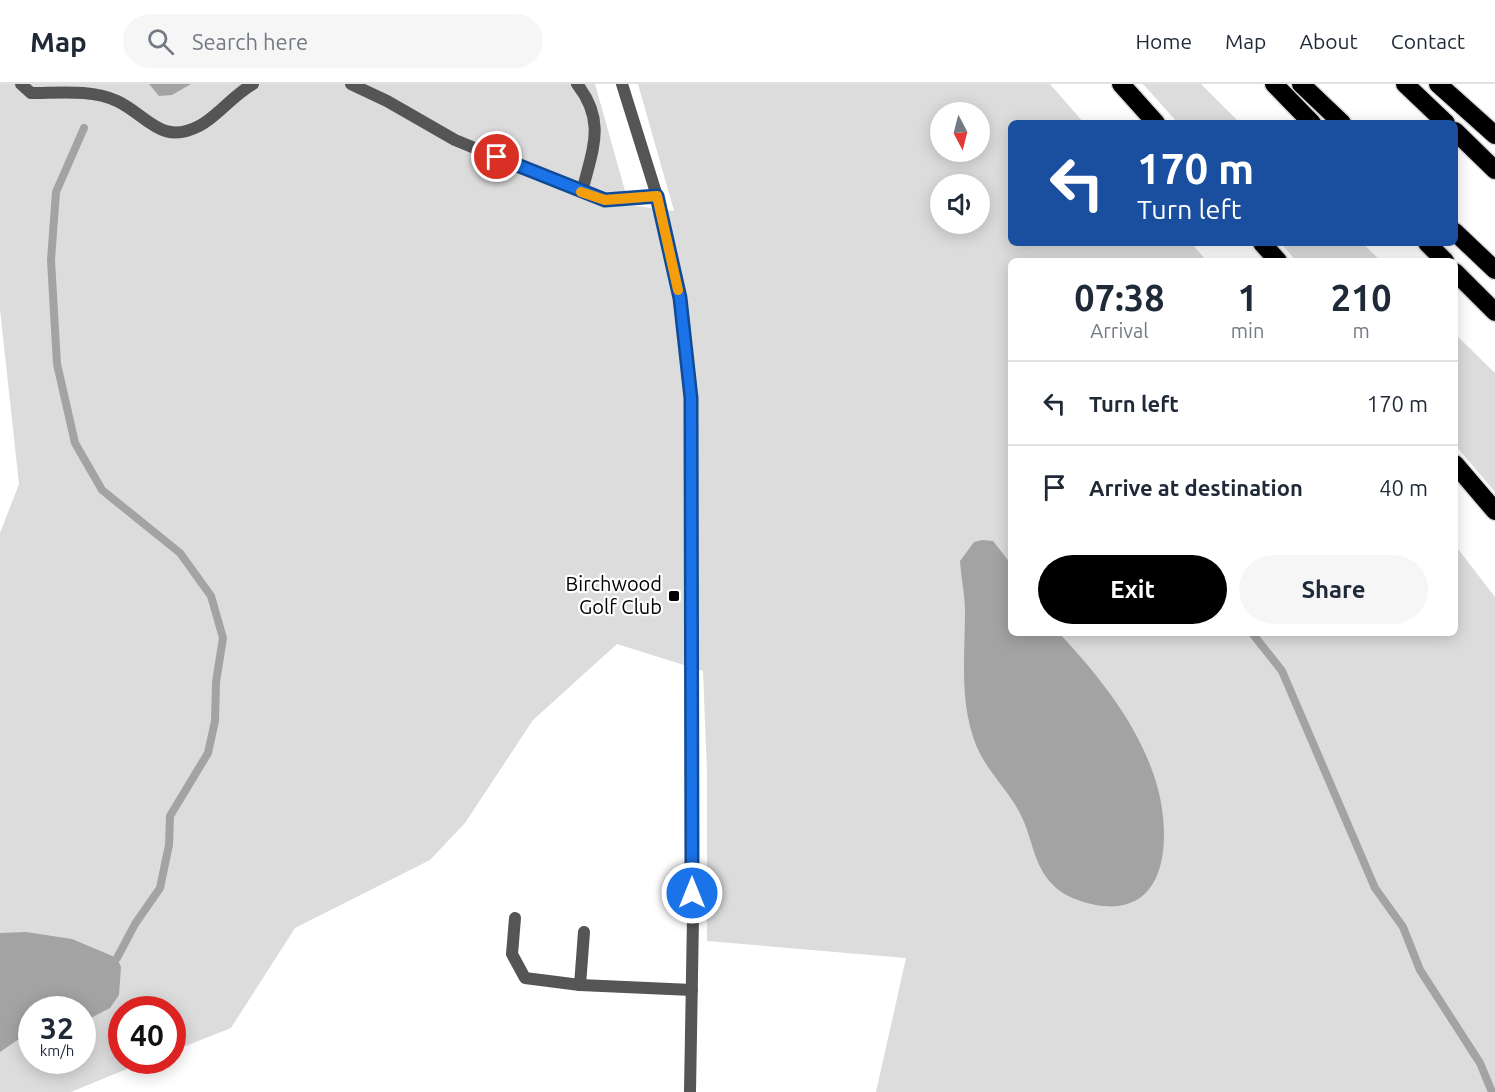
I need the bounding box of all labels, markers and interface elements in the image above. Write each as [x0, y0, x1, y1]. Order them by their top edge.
search box [123, 14, 543, 68]
icon: search [144, 25, 177, 58]
text: Map [30, 26, 87, 57]
text: Search here [192, 29, 308, 54]
text: Home [1135, 29, 1192, 53]
text: Map [1225, 29, 1266, 53]
text: About [1299, 29, 1358, 53]
text: Contact [1391, 29, 1465, 53]
north arrow [930, 102, 990, 162]
map controls [930, 102, 990, 234]
pin [471, 131, 522, 182]
icon: arrive [480, 140, 513, 173]
icon: left [1038, 144, 1116, 222]
text: 170 m [1137, 145, 1254, 192]
button: sound [930, 174, 990, 234]
text: Turn left [1137, 194, 1241, 224]
text: 07:38 [1074, 277, 1164, 318]
text: 1 [1237, 277, 1258, 318]
text: 210 [1331, 277, 1392, 318]
text: Arrival [1090, 319, 1149, 342]
text: min [1231, 319, 1264, 342]
text: m [1353, 319, 1370, 342]
icon: left [1038, 387, 1071, 420]
text: Turn left [1089, 391, 1179, 416]
text: 170 m [1367, 391, 1428, 416]
icon: arrive [1038, 471, 1071, 504]
text: Arrive at destination [1089, 475, 1303, 500]
text: 40 m [1379, 475, 1428, 500]
button: Exit [1038, 555, 1227, 624]
button: Share [1239, 555, 1428, 624]
place label: Birchwood Golf Club [566, 572, 662, 618]
marker: Birchwood Golf Club [667, 589, 681, 603]
position arrow [660, 861, 724, 925]
speed limit sign: 40 [108, 996, 186, 1074]
text: 32 [40, 1011, 74, 1045]
text: km/h [40, 1042, 74, 1059]

